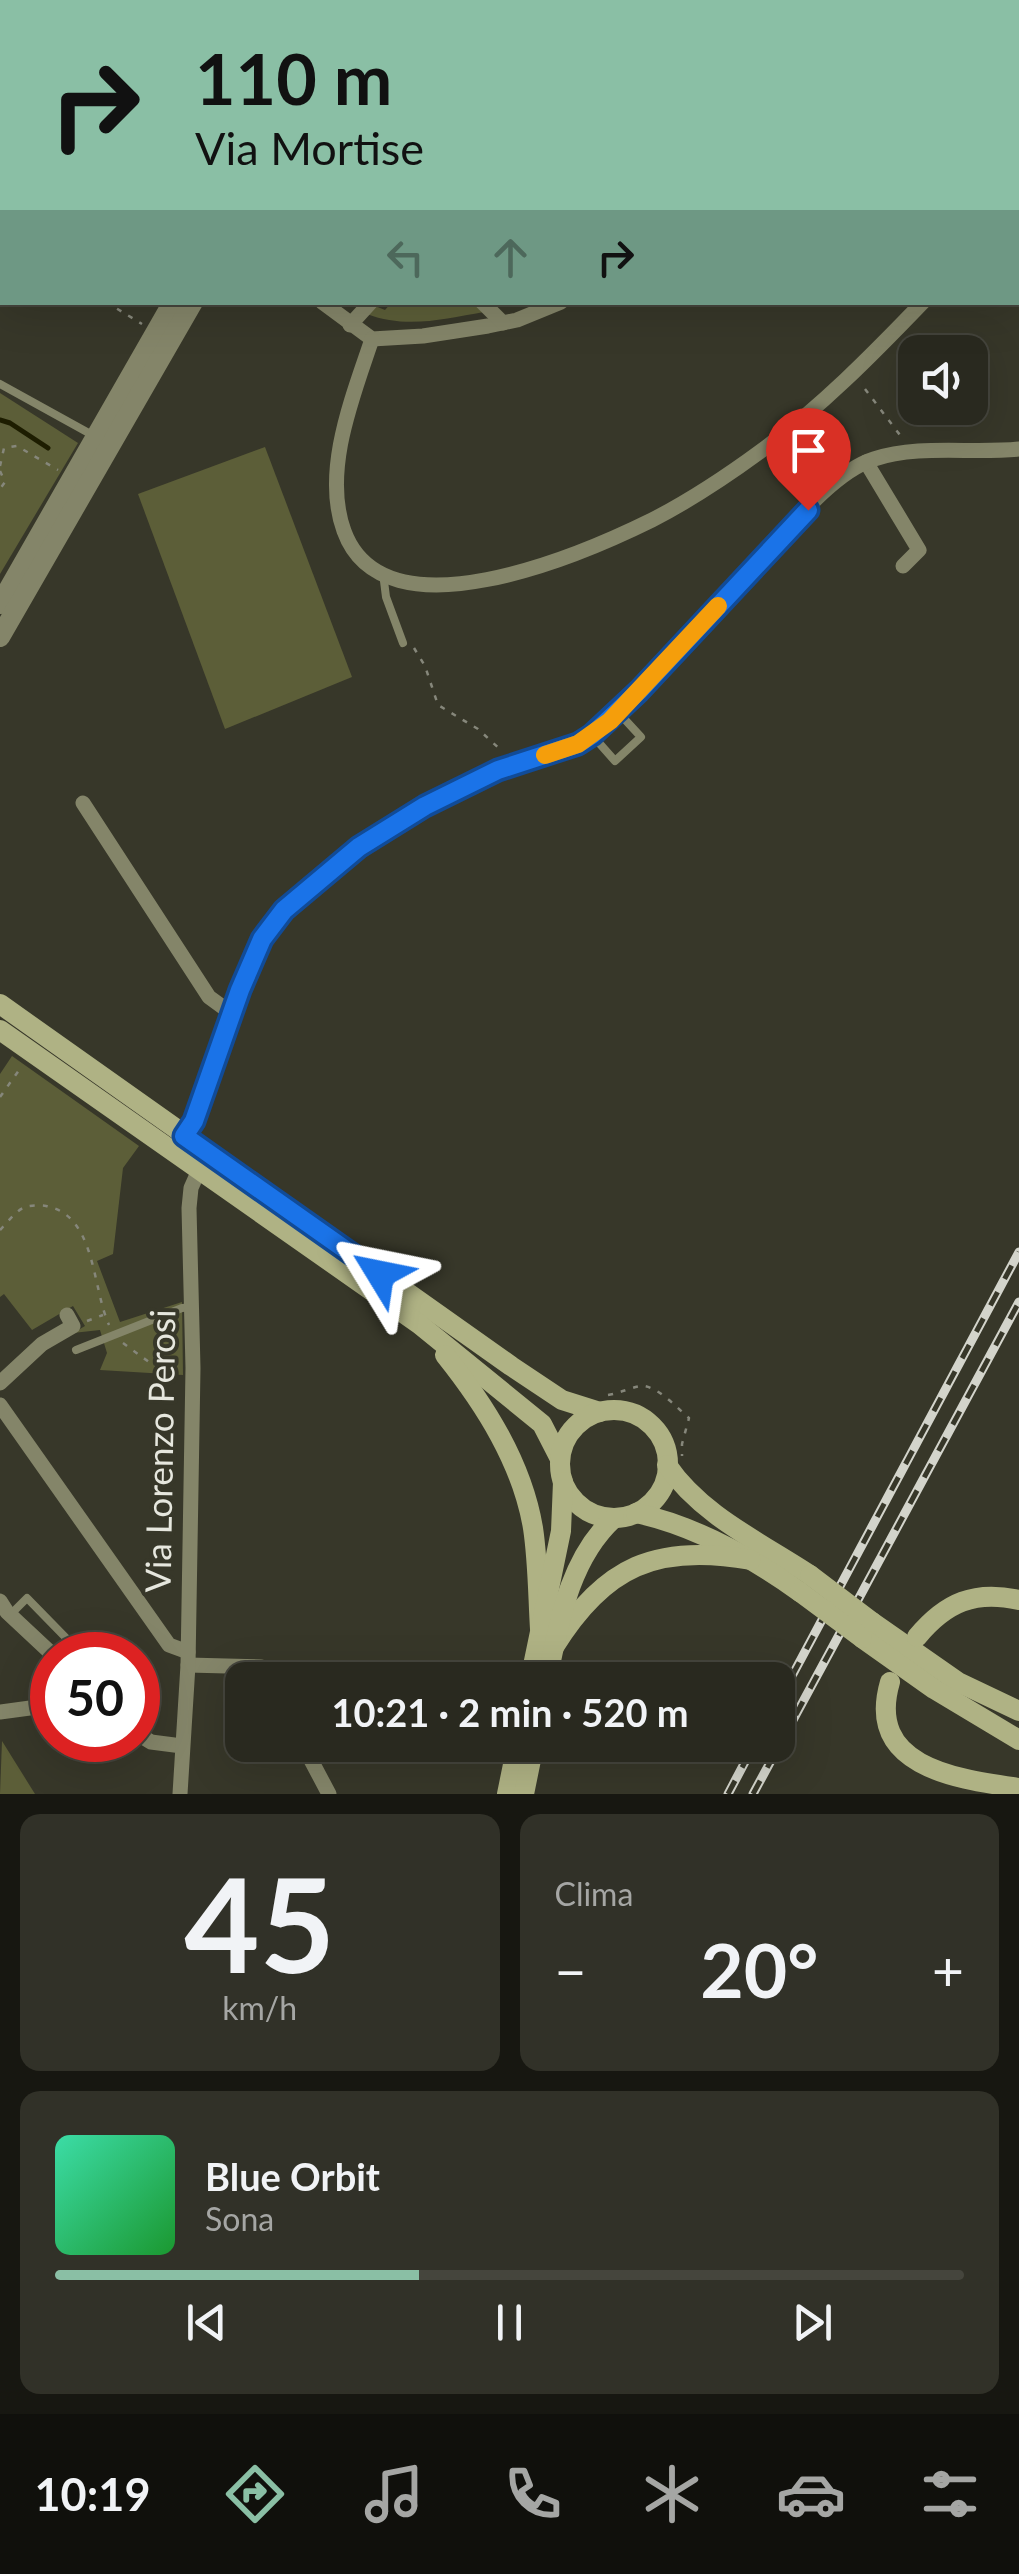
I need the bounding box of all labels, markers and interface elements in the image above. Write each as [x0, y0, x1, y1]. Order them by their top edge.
text: 110 m [195, 36, 392, 120]
icon: right [30, 40, 160, 170]
text: Via Mortise [195, 121, 424, 175]
icon: left [378, 230, 433, 285]
icon: ahead [483, 230, 538, 285]
icon: right [588, 230, 643, 285]
map controls [898, 335, 988, 425]
button: sound [898, 335, 988, 425]
pin [766, 408, 851, 511]
icon: arrive [781, 423, 836, 478]
position arrow [328, 1222, 432, 1326]
street label: Via Lorenzo Perosi [136, 1309, 182, 1593]
speed limit sign: 50 [30, 1632, 160, 1762]
text: 10:21 · 2 min · 520 m [331, 1689, 689, 1735]
text: 45 [184, 1845, 335, 2001]
text: Clima [555, 1874, 633, 1913]
text: 20° [700, 1924, 818, 2014]
text: − [555, 1937, 586, 2003]
text: + [932, 1937, 964, 2003]
text: km/h [222, 1988, 297, 2027]
text: Blue Orbit [205, 2153, 380, 2199]
text: Sona [205, 2199, 274, 2238]
icon: previous [179, 2295, 234, 2350]
icon: pause [482, 2295, 537, 2350]
icon: next [785, 2295, 840, 2350]
icon: directions [220, 2459, 290, 2529]
icon: music [359, 2459, 429, 2529]
icon: phone [498, 2459, 568, 2529]
icon: climate [637, 2459, 707, 2529]
icon: car [776, 2459, 846, 2529]
icon: filters [915, 2459, 985, 2529]
text: 10:19 [35, 2467, 151, 2521]

